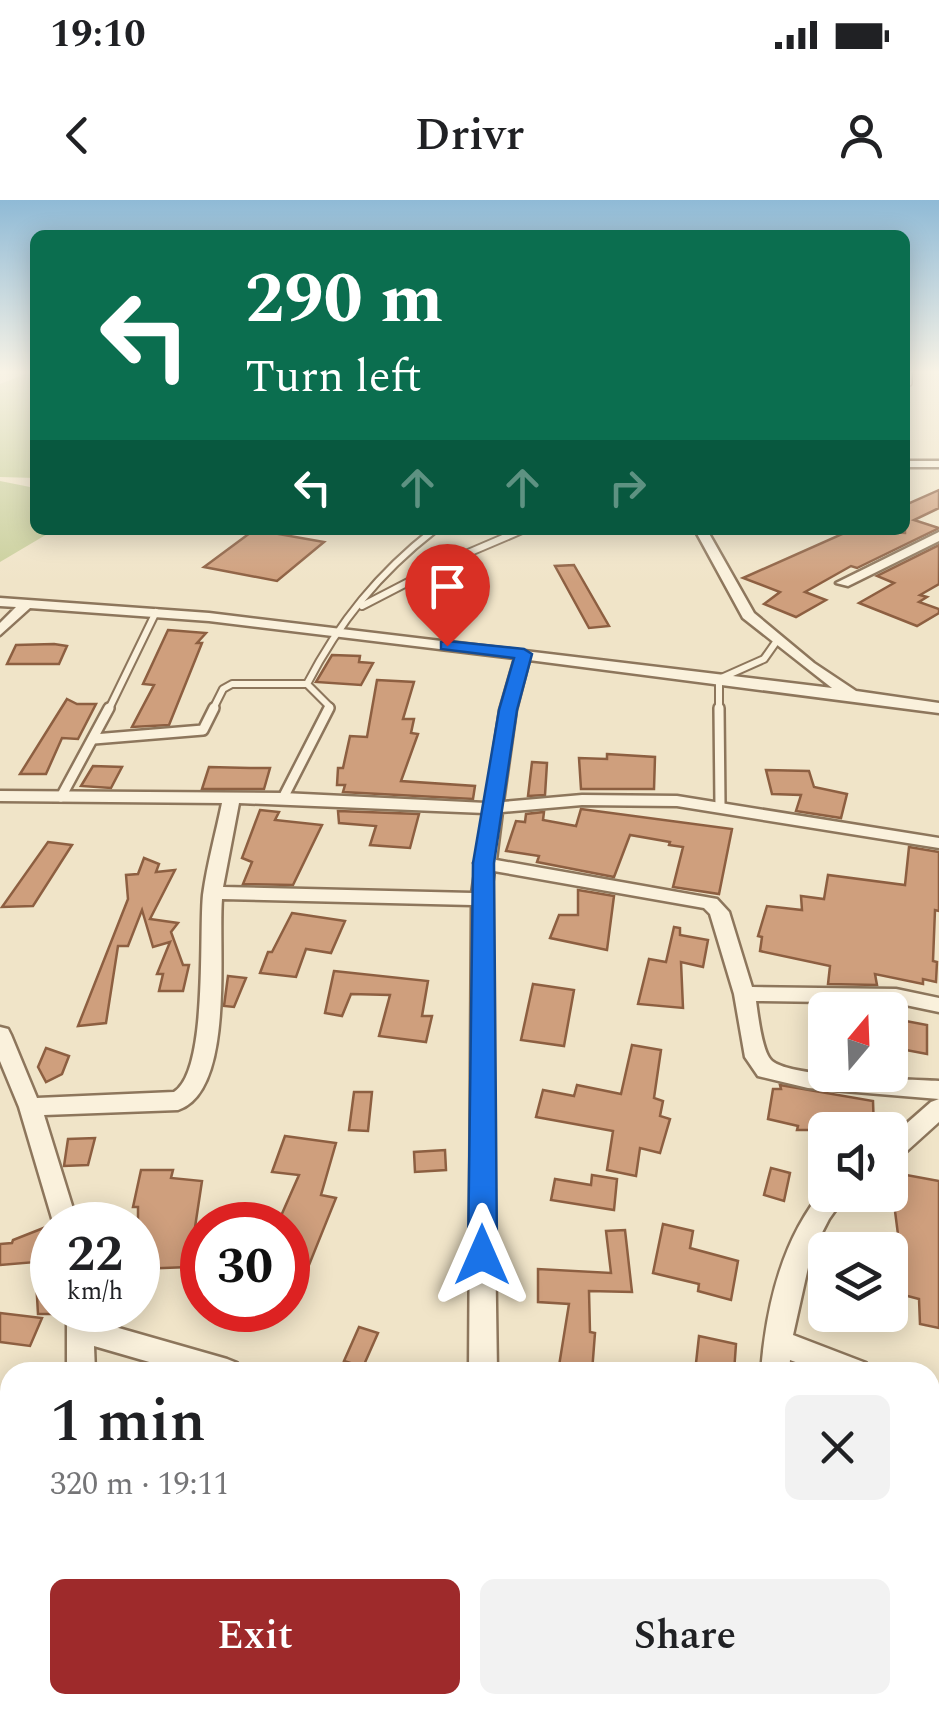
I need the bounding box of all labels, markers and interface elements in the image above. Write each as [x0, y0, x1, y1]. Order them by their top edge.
text: 19:10 [50, 6, 145, 64]
text: Drivr [415, 101, 524, 170]
icon: back [50, 108, 105, 163]
icon: person [834, 108, 889, 163]
text: 290 m [245, 247, 443, 353]
icon: left [80, 270, 210, 400]
text: Turn left [245, 343, 422, 412]
icon: left [285, 460, 340, 515]
icon: ahead [390, 460, 445, 515]
icon: ahead [495, 460, 550, 515]
icon: right [600, 460, 655, 515]
pin [405, 544, 490, 647]
icon: arrive [420, 559, 475, 614]
north arrow [808, 992, 908, 1092]
map controls [808, 992, 908, 1332]
button: sound [808, 1112, 908, 1212]
speed limit sign: 30 [180, 1202, 310, 1332]
position arrow [430, 1203, 534, 1307]
text: 22 [67, 1217, 123, 1293]
button: layers [808, 1232, 908, 1332]
text: km/h [67, 1273, 123, 1311]
text: 1 min [50, 1376, 206, 1468]
button: close [785, 1395, 890, 1500]
text: 320 m · 19:11 [50, 1460, 230, 1509]
button: Exit [50, 1579, 460, 1694]
button: Share [480, 1579, 890, 1694]

